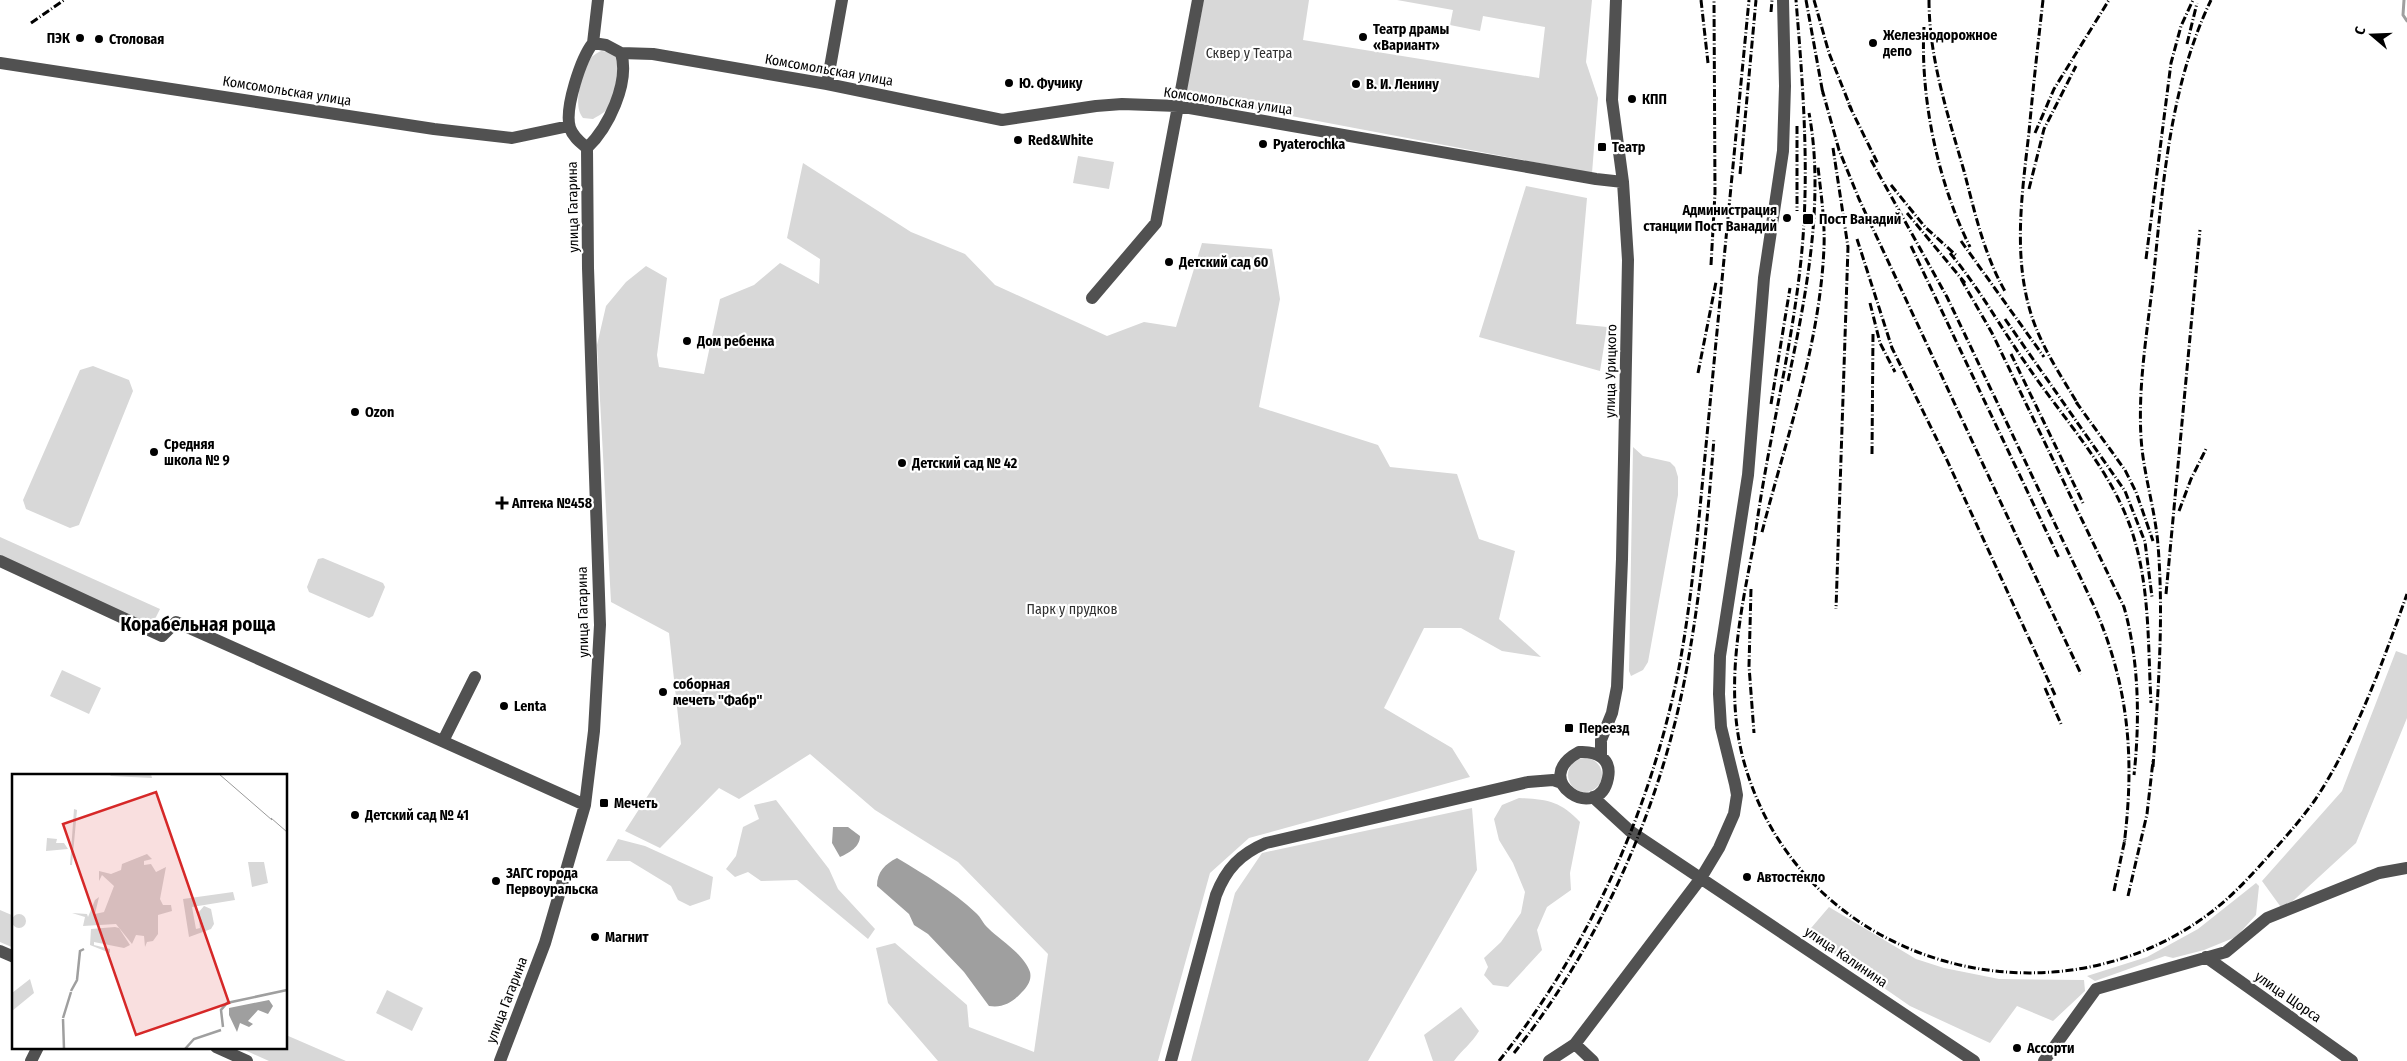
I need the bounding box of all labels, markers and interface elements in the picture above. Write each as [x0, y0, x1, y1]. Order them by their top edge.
north arrow [2347, 10, 2397, 60]
place label: Театр драмы «Вариант» [1373, 21, 1449, 54]
text: С [2351, 24, 2370, 37]
place label: Железнодорожное депо [1882, 27, 1997, 60]
place label: ПЭК [47, 30, 71, 47]
place label: Столовая [109, 31, 164, 48]
marker: Театр драмы «Вариант» [1357, 31, 1369, 43]
marker: ПЭК [74, 32, 86, 44]
marker: Столовая [93, 33, 105, 45]
marker: Железнодорожное депо [1867, 37, 1879, 49]
park label: Сквер у Театра [1206, 45, 1292, 62]
street label: Комсомольская улица [763, 50, 895, 90]
street label: Комсомольская улица [221, 72, 353, 110]
place label: Ю. Фучику [1019, 75, 1083, 92]
place label: В. И. Ленину [1366, 76, 1439, 93]
marker: Ю. Фучику [1003, 77, 1015, 89]
marker: В. И. Ленину [1350, 78, 1362, 90]
street label: Комсомольская улица [1162, 84, 1294, 118]
place label: КПП [1642, 91, 1667, 108]
marker: КПП [1626, 93, 1638, 105]
place label: Red&White [1028, 132, 1093, 149]
marker: Red&White [1012, 134, 1024, 146]
place label: Pyaterochka [1273, 136, 1345, 153]
marker: Pyaterochka [1257, 138, 1269, 150]
place label: Театр [1612, 139, 1646, 156]
marker: Театр [1596, 141, 1608, 153]
street label: улица Гагарина [564, 161, 582, 253]
place label: Администрация станции Пост Ванадий [1643, 202, 1777, 235]
place label: Пост Ванадий [1819, 211, 1901, 228]
marker: Администрация станции Пост Ванадий [1781, 212, 1793, 224]
marker: Пост Ванадий [1801, 212, 1815, 226]
place label: Детский сад 60 [1178, 254, 1269, 271]
marker: Детский сад 60 [1163, 256, 1175, 268]
street label: улица Урицкого [1602, 324, 1620, 418]
place label: Дом ребенка [696, 333, 774, 350]
marker: Дом ребенка [681, 335, 693, 347]
place label: Ozon [365, 404, 394, 421]
marker: Ozon [349, 406, 361, 418]
place label: Средняя школа № 9 [164, 436, 230, 469]
marker: Средняя школа № 9 [148, 446, 160, 458]
place label: Детский сад № 42 [911, 455, 1018, 472]
marker: Детский сад № 42 [896, 457, 908, 469]
place label: Аптека №458 [511, 495, 593, 512]
marker: Аптека №458 [496, 497, 508, 509]
street label: улица Гагарина [574, 566, 592, 658]
park label: Парк у прудков [1027, 601, 1117, 618]
district label: Корабельная роща [120, 613, 276, 636]
place label: соборная мечеть "Фабр" [673, 676, 762, 709]
marker: соборная мечеть "Фабр" [657, 686, 669, 698]
place label: Lenta [514, 698, 546, 715]
marker: Lenta [498, 700, 510, 712]
place label: Переезд [1579, 720, 1629, 737]
marker: Переезд [1563, 722, 1575, 734]
inset map [12, 774, 288, 1048]
place label: Мечеть [614, 795, 658, 812]
marker: Мечеть [598, 797, 610, 809]
place label: Детский сад № 41 [364, 807, 469, 824]
marker: Детский сад № 41 [349, 809, 361, 821]
place label: ЗАГС города Первоуральска [505, 865, 598, 898]
place label: Автостекло [1756, 869, 1826, 886]
marker: Автостекло [1741, 871, 1753, 883]
marker: ЗАГС города Первоуральска [490, 875, 502, 887]
street label: улица Калинина [1801, 923, 1891, 991]
place label: Магнит [605, 929, 649, 946]
marker: Магнит [589, 931, 601, 943]
street label: улица Гагарина [483, 954, 531, 1046]
street label: улица Щорса [2251, 968, 2325, 1026]
place label: Ассорти [2026, 1040, 2075, 1057]
marker: Ассорти [2011, 1042, 2023, 1054]

